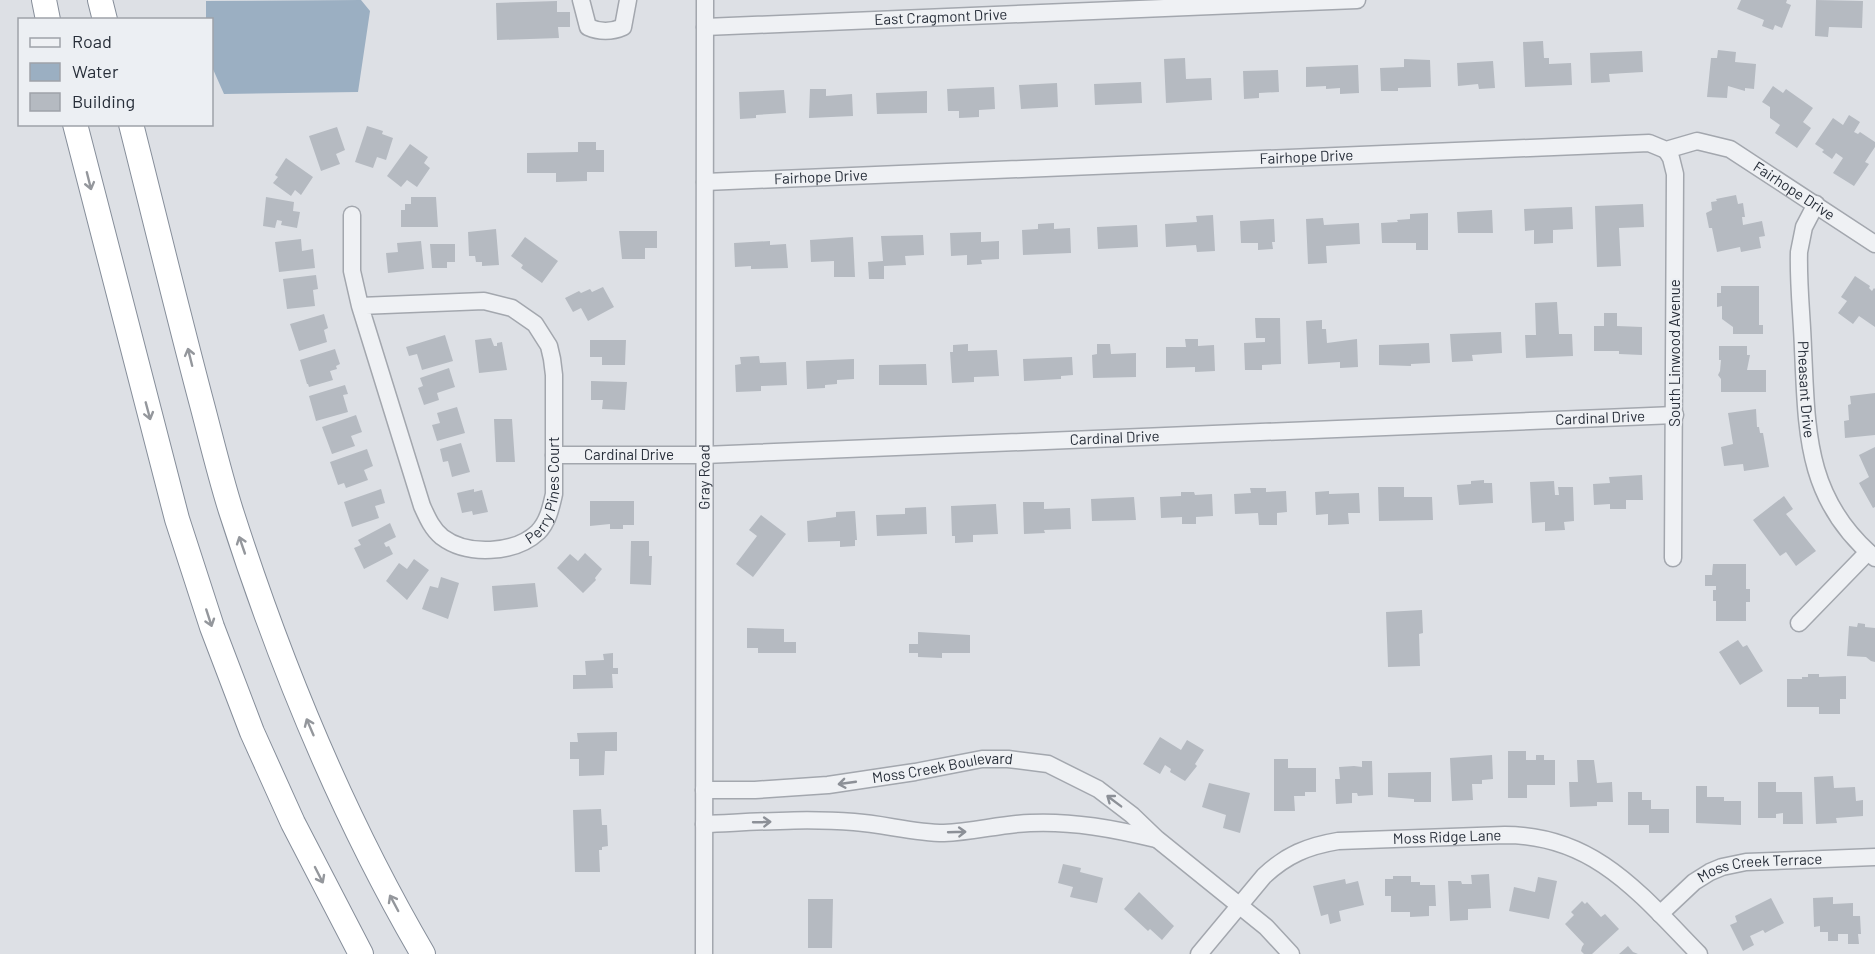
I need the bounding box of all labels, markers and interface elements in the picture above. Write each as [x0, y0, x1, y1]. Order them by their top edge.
street label: East Cragmont Drive [874, 4, 1008, 28]
legend [18, 18, 213, 126]
text: Road [72, 30, 112, 52]
text: Water [72, 60, 119, 82]
text: Building [72, 90, 135, 112]
street label: Fairhope Drive [1259, 145, 1354, 167]
street label: Fairhope Drive [1750, 157, 1839, 223]
street label: Fairhope Drive [774, 165, 868, 187]
one-way arrow [84, 171, 96, 190]
street label: South Linwood Avenue [1665, 279, 1683, 427]
street label: Pheasant Drive [1795, 340, 1819, 439]
one-way arrow [184, 348, 195, 367]
one-way arrow [143, 401, 154, 420]
street label: Cardinal Drive [1555, 406, 1645, 428]
street label: Cardinal Drive [1069, 426, 1160, 448]
street label: Perry Pines Court [521, 437, 562, 547]
street label: Gray Road [694, 444, 713, 510]
street label: Cardinal Drive [584, 445, 674, 463]
one-way arrow [236, 536, 247, 555]
one-way arrow [204, 608, 215, 627]
one-way arrow [304, 719, 315, 737]
street label: Moss Creek Boulevard [871, 749, 1014, 786]
one-way arrow [837, 777, 857, 788]
one-way arrow [1106, 794, 1122, 807]
one-way arrow [752, 817, 772, 828]
street label: Moss Ridge Lane [1393, 825, 1502, 847]
one-way arrow [946, 826, 966, 838]
street label: Moss Creek Terrace [1694, 849, 1823, 886]
one-way arrow [314, 866, 326, 884]
one-way arrow [388, 895, 399, 913]

